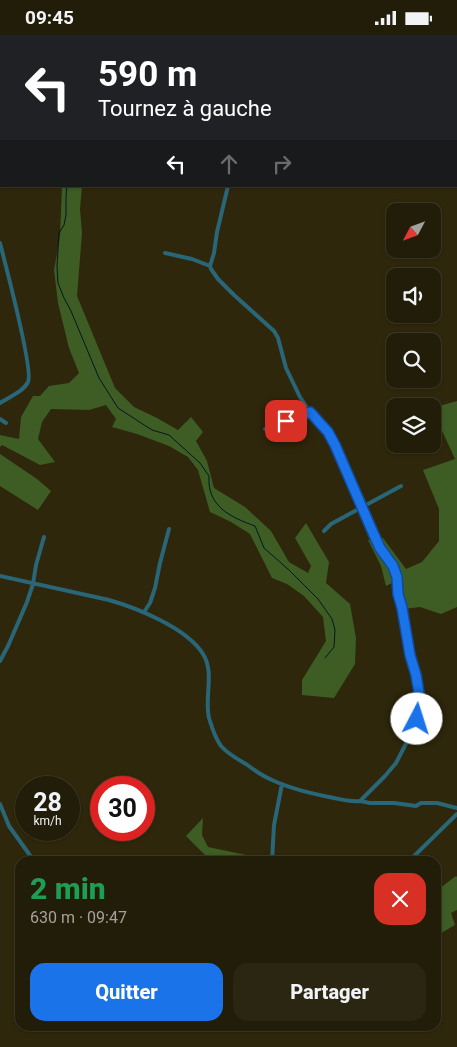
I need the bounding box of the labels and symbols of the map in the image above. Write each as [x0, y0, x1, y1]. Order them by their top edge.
north arrow [386, 203, 441, 257]
pin [265, 400, 307, 442]
position arrow [390, 692, 442, 744]
speed limit sign: 30 [90, 776, 155, 841]

